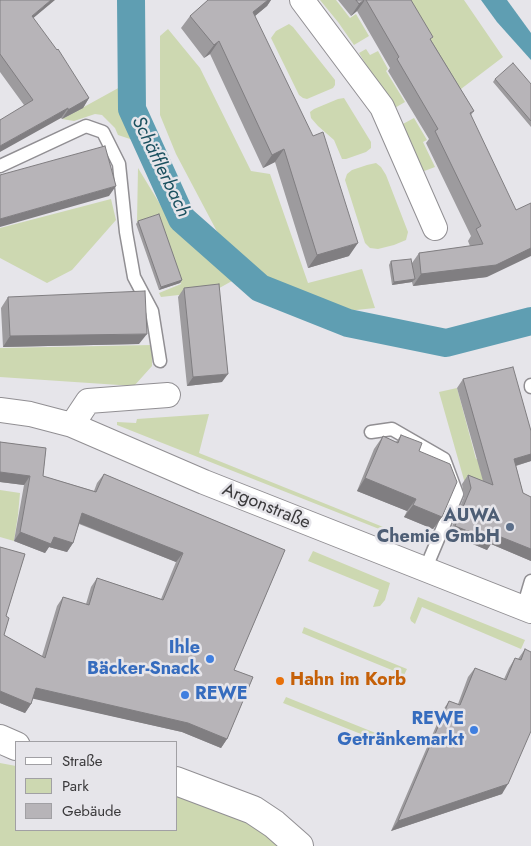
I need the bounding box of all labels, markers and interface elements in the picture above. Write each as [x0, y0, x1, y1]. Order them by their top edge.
water label: Schäfflerbach [126, 113, 194, 221]
street label: Argonstraße [219, 480, 313, 534]
place label: AUWA Chemie GmbH [377, 506, 500, 548]
marker: AUWA Chemie GmbH [504, 521, 516, 533]
place label: Ihle Bäcker-Snack [87, 638, 200, 681]
marker: Ihle Bäcker-Snack [204, 653, 216, 665]
place label: Hahn im Korb [290, 670, 406, 692]
marker: Hahn im Korb [274, 675, 286, 687]
place label: REWE [195, 684, 248, 706]
marker: REWE [179, 689, 191, 701]
place label: REWE Getränkemarkt [337, 709, 464, 752]
marker: REWE Getränkemarkt [468, 724, 480, 736]
legend [15, 741, 178, 831]
text: Straße [62, 750, 102, 772]
text: Park [62, 775, 89, 797]
text: Gebäude [62, 800, 121, 822]

